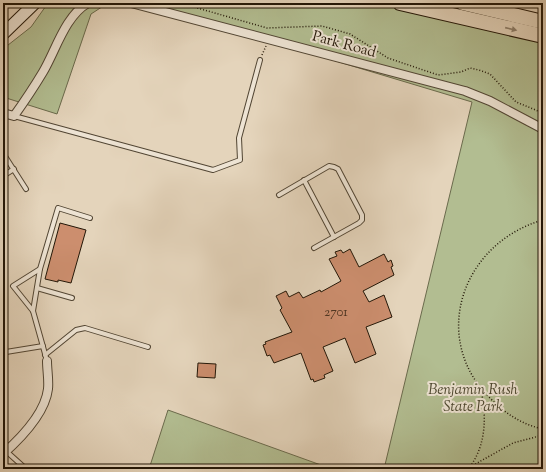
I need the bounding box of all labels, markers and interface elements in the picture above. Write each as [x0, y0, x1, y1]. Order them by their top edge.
street label: Park Road [310, 26, 379, 64]
one-way arrow [505, 26, 517, 32]
house number: 2701 [324, 304, 348, 322]
park label: Benjamin Rush State Park [428, 380, 519, 418]

